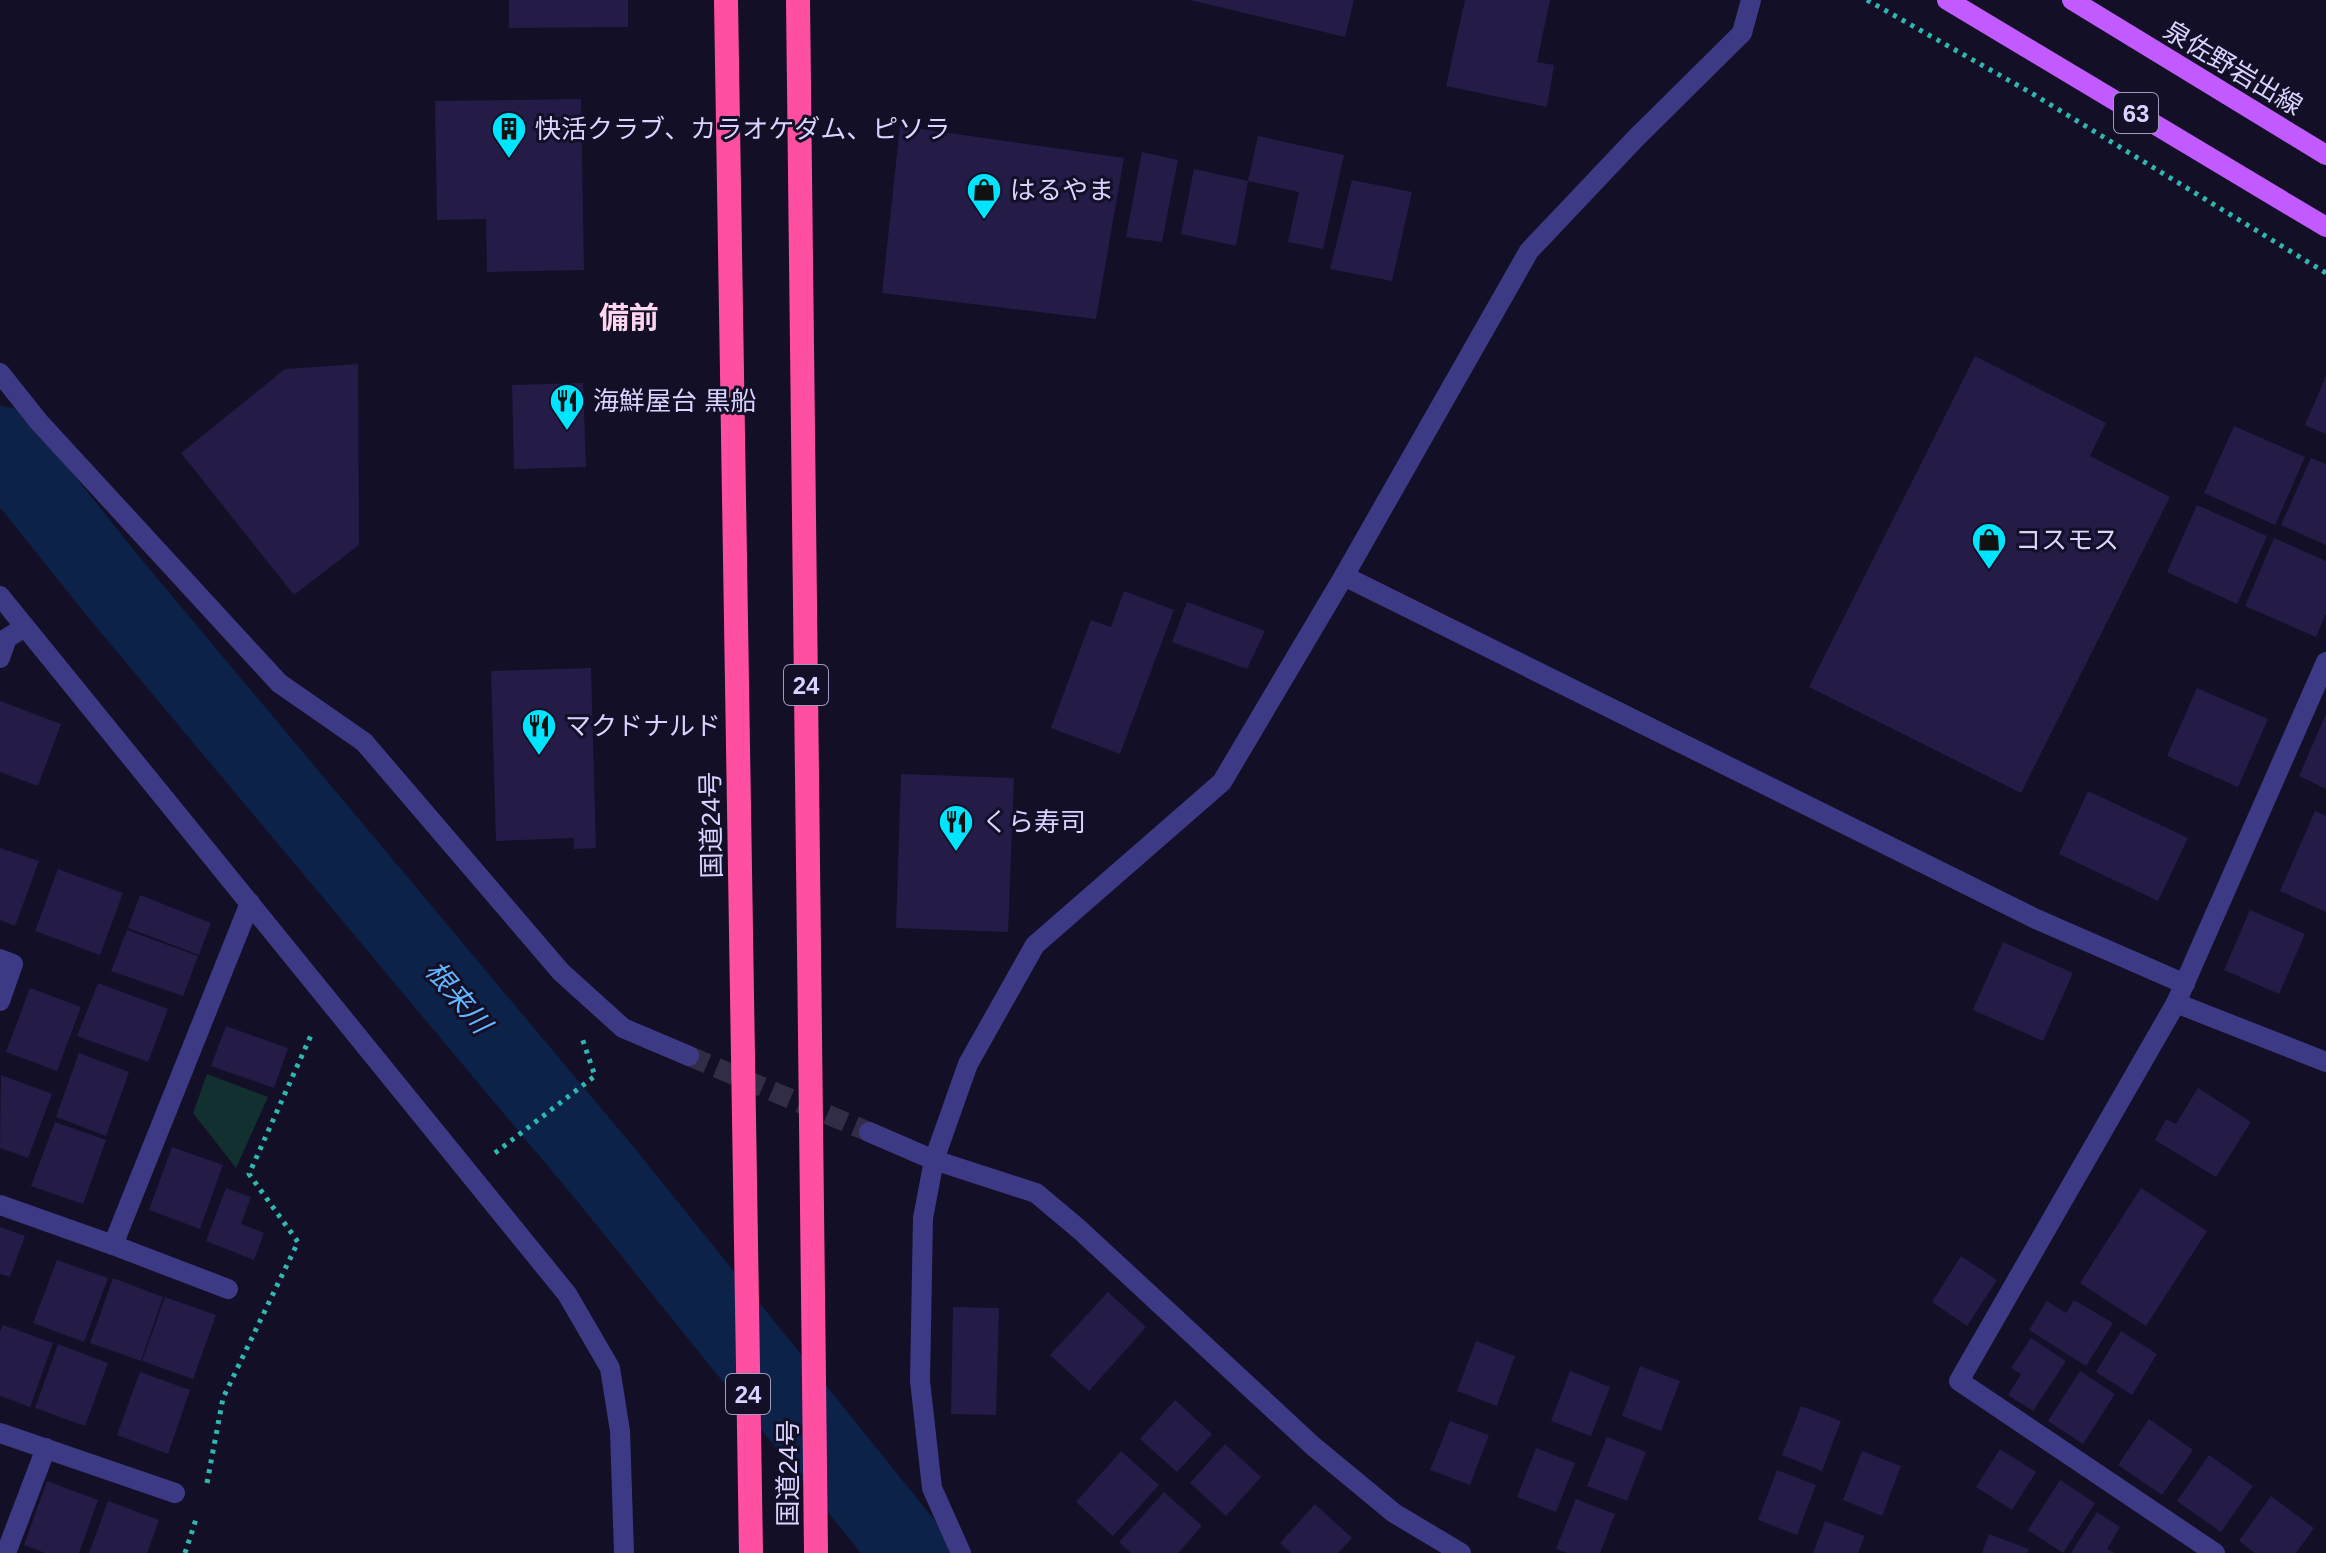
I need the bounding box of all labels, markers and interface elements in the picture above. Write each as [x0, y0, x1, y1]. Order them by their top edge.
street label: 泉佐野岩出線 [2158, 15, 2308, 121]
road number: 63 [2114, 93, 2158, 133]
building icon: 快活クラブ、カラオケダム、ピソラ [490, 110, 528, 160]
place label: 快活クラブ、カラオケダム、ピソラ [535, 114, 950, 144]
shop icon: はるやま [965, 171, 1003, 221]
place label: はるやま [1010, 175, 1114, 205]
district label: 備前 [599, 301, 659, 334]
restaurant icon: 海鮮屋台 黒船 [548, 382, 586, 432]
place label: 海鮮屋台 黒船 [593, 386, 756, 416]
shop icon: コスモス [1970, 521, 2008, 571]
place label: コスモス [2015, 525, 2119, 555]
road number: 24 [784, 665, 828, 705]
restaurant icon: マクドナルド [520, 707, 558, 757]
place label: マクドナルド [565, 711, 721, 741]
street label: 国道24号 [695, 771, 727, 879]
restaurant icon: くら寿司 [937, 803, 975, 853]
place label: くら寿司 [982, 807, 1086, 837]
water label: 根来川 [419, 955, 499, 1041]
road number: 24 [726, 1374, 770, 1414]
street label: 国道24号 [773, 1420, 803, 1526]

